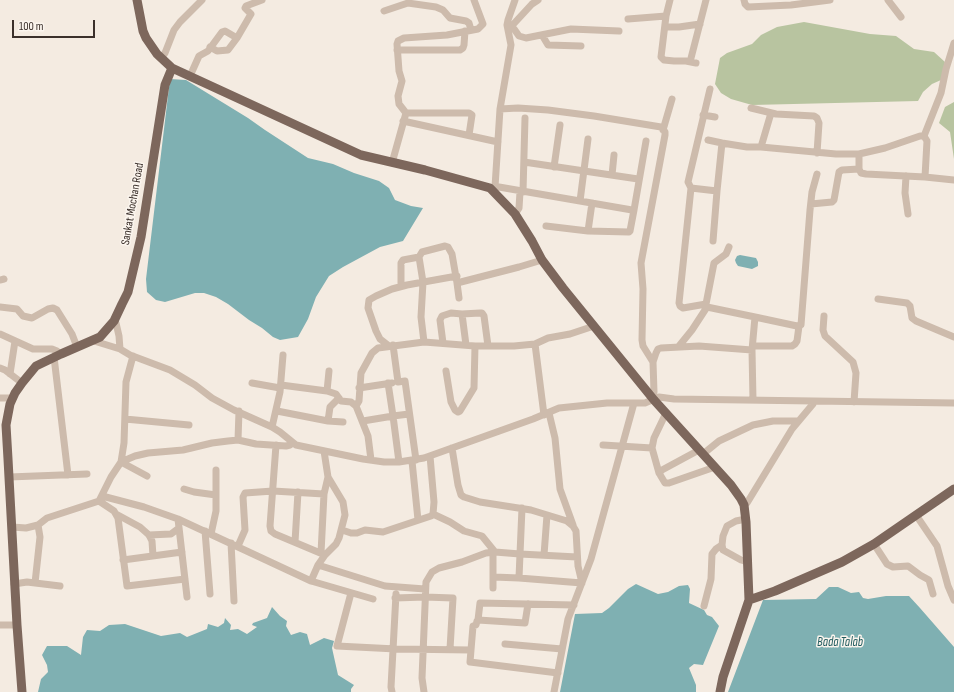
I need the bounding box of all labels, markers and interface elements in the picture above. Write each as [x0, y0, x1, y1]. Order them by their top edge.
scale bar [14, 12, 97, 38]
text: 100 m [19, 19, 44, 34]
street label: Sankat Mochan Road [119, 162, 147, 246]
water label: Bada Talab [817, 635, 863, 651]

